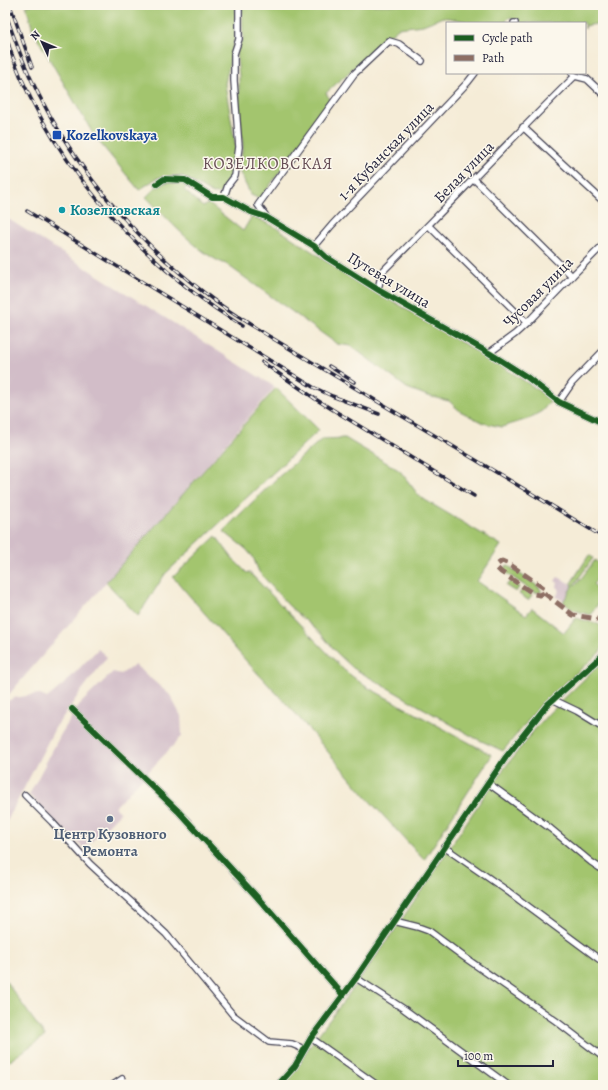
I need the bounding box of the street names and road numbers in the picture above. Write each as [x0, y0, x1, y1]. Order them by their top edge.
street label: 1-я Кубанская улица [334, 97, 438, 205]
street label: Белая улица [429, 137, 499, 207]
street label: Путевая улица [344, 247, 434, 313]
street label: Чусовая улица [499, 253, 577, 331]

